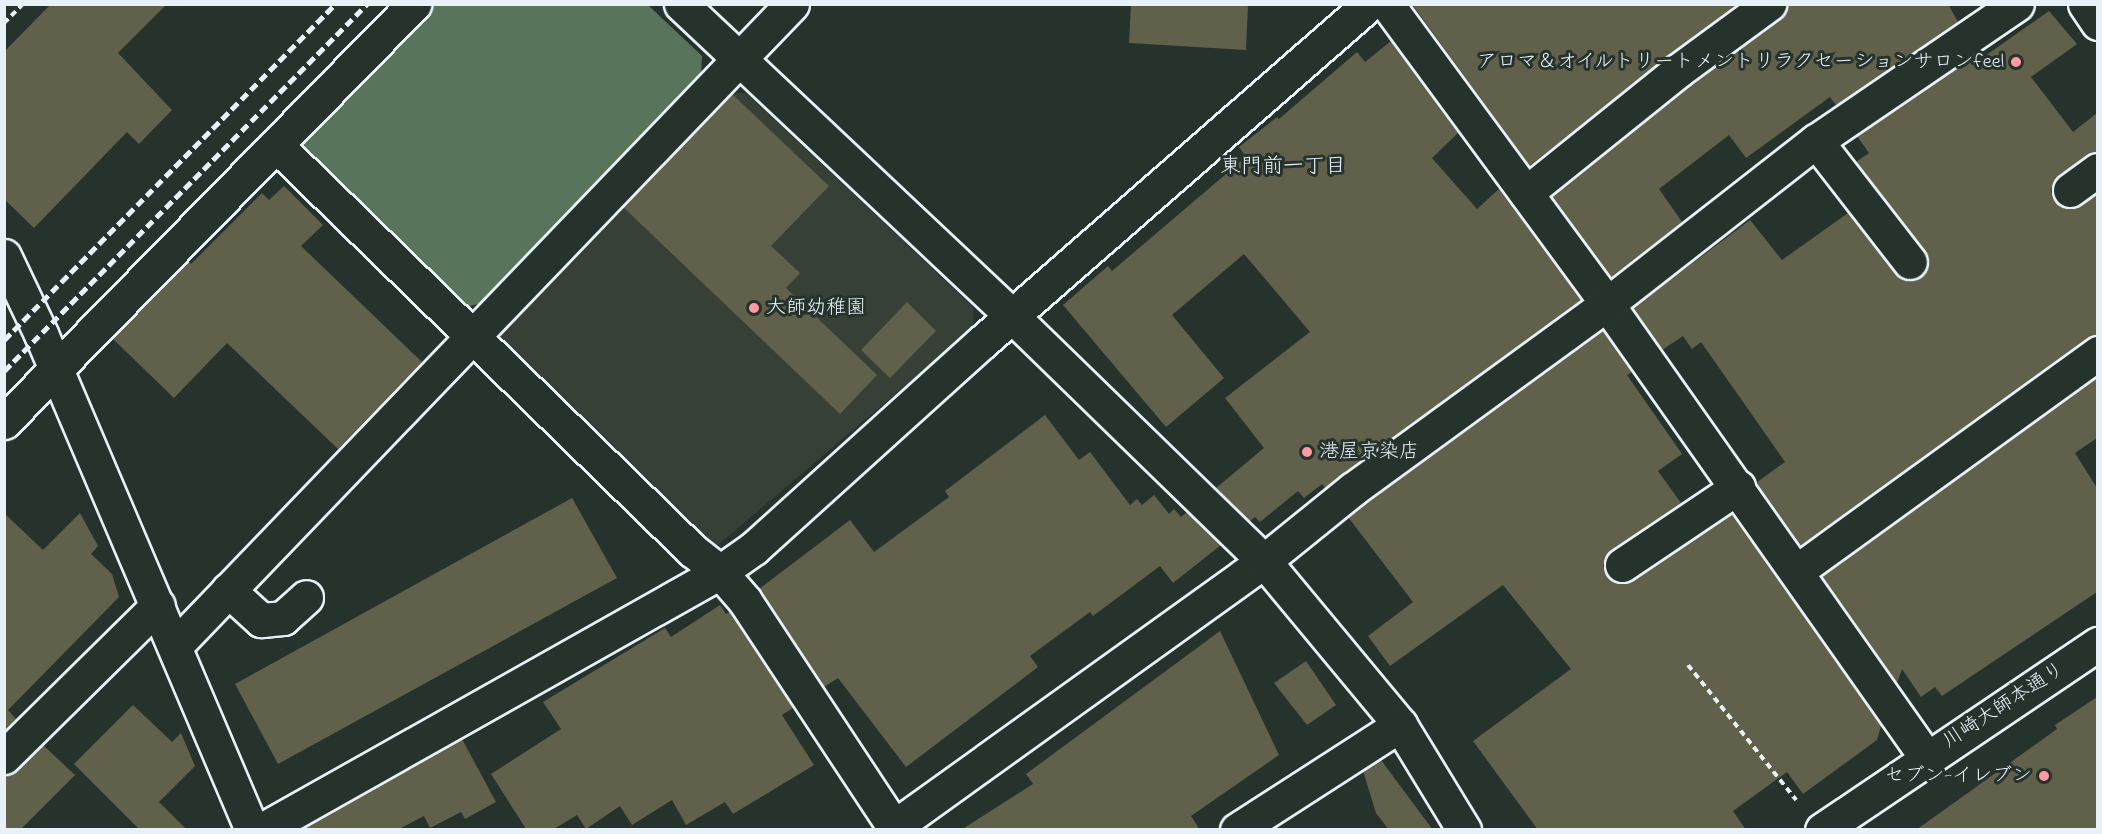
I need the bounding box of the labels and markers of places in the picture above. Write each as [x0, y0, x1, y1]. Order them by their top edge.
place label: アロマ＆オイルトリートメントリラクセーションサロンfeel [1473, 50, 2004, 74]
marker: アロマ＆オイルトリートメントリラクセーションサロンfeel [2009, 55, 2023, 69]
place label: 大師幼稚園 [766, 296, 866, 320]
marker: 大師幼稚園 [747, 301, 761, 315]
place label: 港屋京染店 [1319, 440, 1419, 464]
marker: 港屋京染店 [1300, 445, 1314, 459]
place label: セブン-イレブン [1885, 764, 2032, 788]
marker: セブン-イレブン [2037, 769, 2051, 783]

